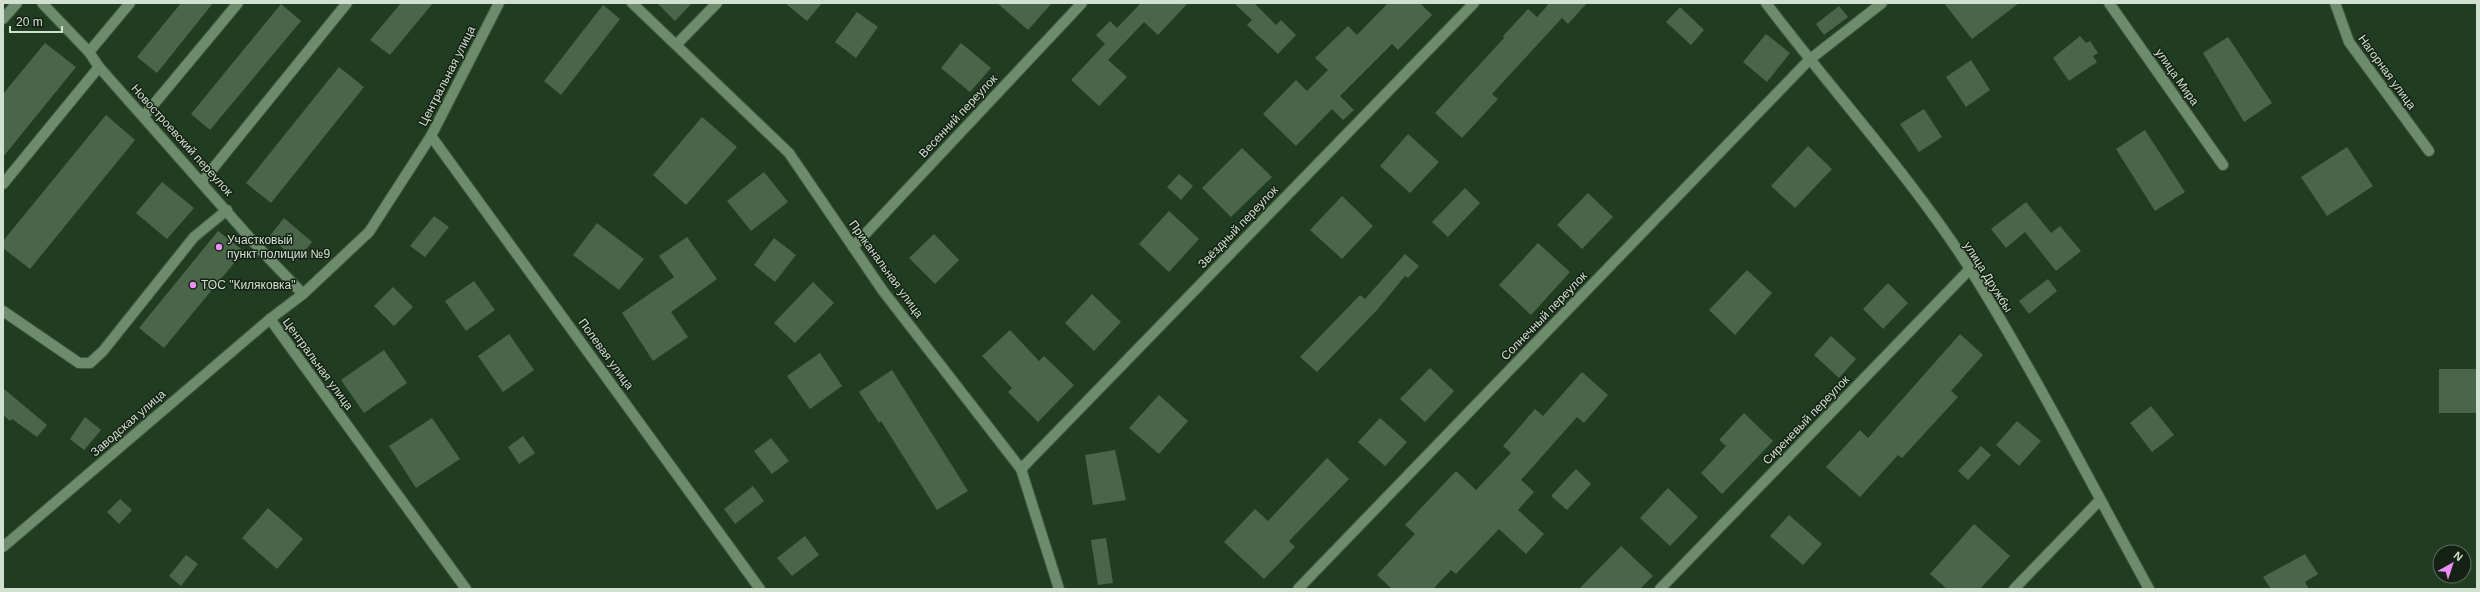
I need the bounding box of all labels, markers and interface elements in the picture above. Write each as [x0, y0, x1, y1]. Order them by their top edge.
scale bar [10, 8, 62, 34]
text: 20 m [16, 15, 43, 29]
street label: Центральная улица [416, 23, 478, 128]
street label: Нагорная улица [2355, 32, 2419, 112]
street label: улица Мира [2152, 46, 2202, 108]
street label: Весенний переулок [916, 71, 1001, 160]
street label: Новостроевский переулок [128, 81, 236, 199]
street label: Звёздный переулок [1195, 182, 1281, 271]
street label: Приканальная улица [846, 218, 926, 321]
place label: Участковый пункт полиции №9 [227, 233, 330, 261]
street label: улица Дружбы [1961, 239, 2015, 315]
marker: Участковый пункт полиции №9 [214, 242, 224, 252]
street label: Солнечный переулок [1498, 268, 1590, 363]
place label: ТОС "Киляковка" [201, 278, 295, 292]
marker: ТОС "Киляковка" [188, 280, 198, 290]
street label: Центральная улица [280, 315, 356, 413]
street label: Полевая улица [576, 316, 637, 393]
street label: Сиреневый переулок [1760, 372, 1853, 467]
street label: Заводская улица [88, 386, 169, 459]
north arrow [2432, 544, 2472, 584]
text: N [2451, 549, 2465, 563]

